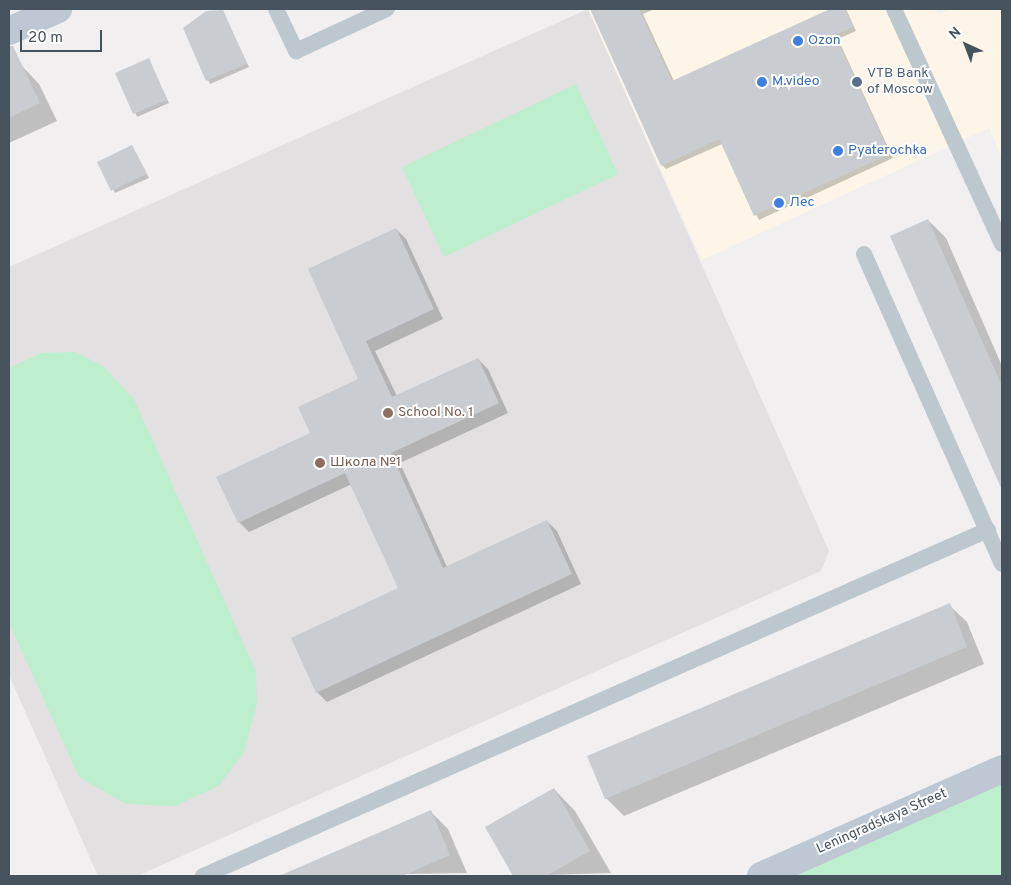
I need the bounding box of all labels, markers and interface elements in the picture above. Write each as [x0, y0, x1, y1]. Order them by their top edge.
scale bar [22, 20, 105, 52]
north arrow [941, 20, 991, 70]
text: N [946, 24, 965, 43]
text: 20 m [28, 29, 63, 48]
place label: Ozon [808, 33, 841, 49]
marker: Ozon [792, 35, 804, 47]
place label: VTB Bank of Moscow [867, 66, 933, 98]
place label: M.video [772, 74, 820, 90]
marker: M.video [756, 76, 768, 88]
marker: VTB Bank of Moscow [851, 76, 863, 88]
place label: Pyaterochka [848, 143, 927, 159]
marker: Pyaterochka [832, 145, 844, 157]
place label: Лес [789, 195, 815, 211]
marker: Лес [773, 197, 785, 209]
place label: School No. 1 [398, 405, 473, 421]
marker: School No. 1 [382, 407, 394, 419]
place label: Школа №1 [330, 455, 401, 471]
marker: Школа №1 [314, 457, 326, 469]
street label: Leningradskaya Street [814, 786, 950, 858]

